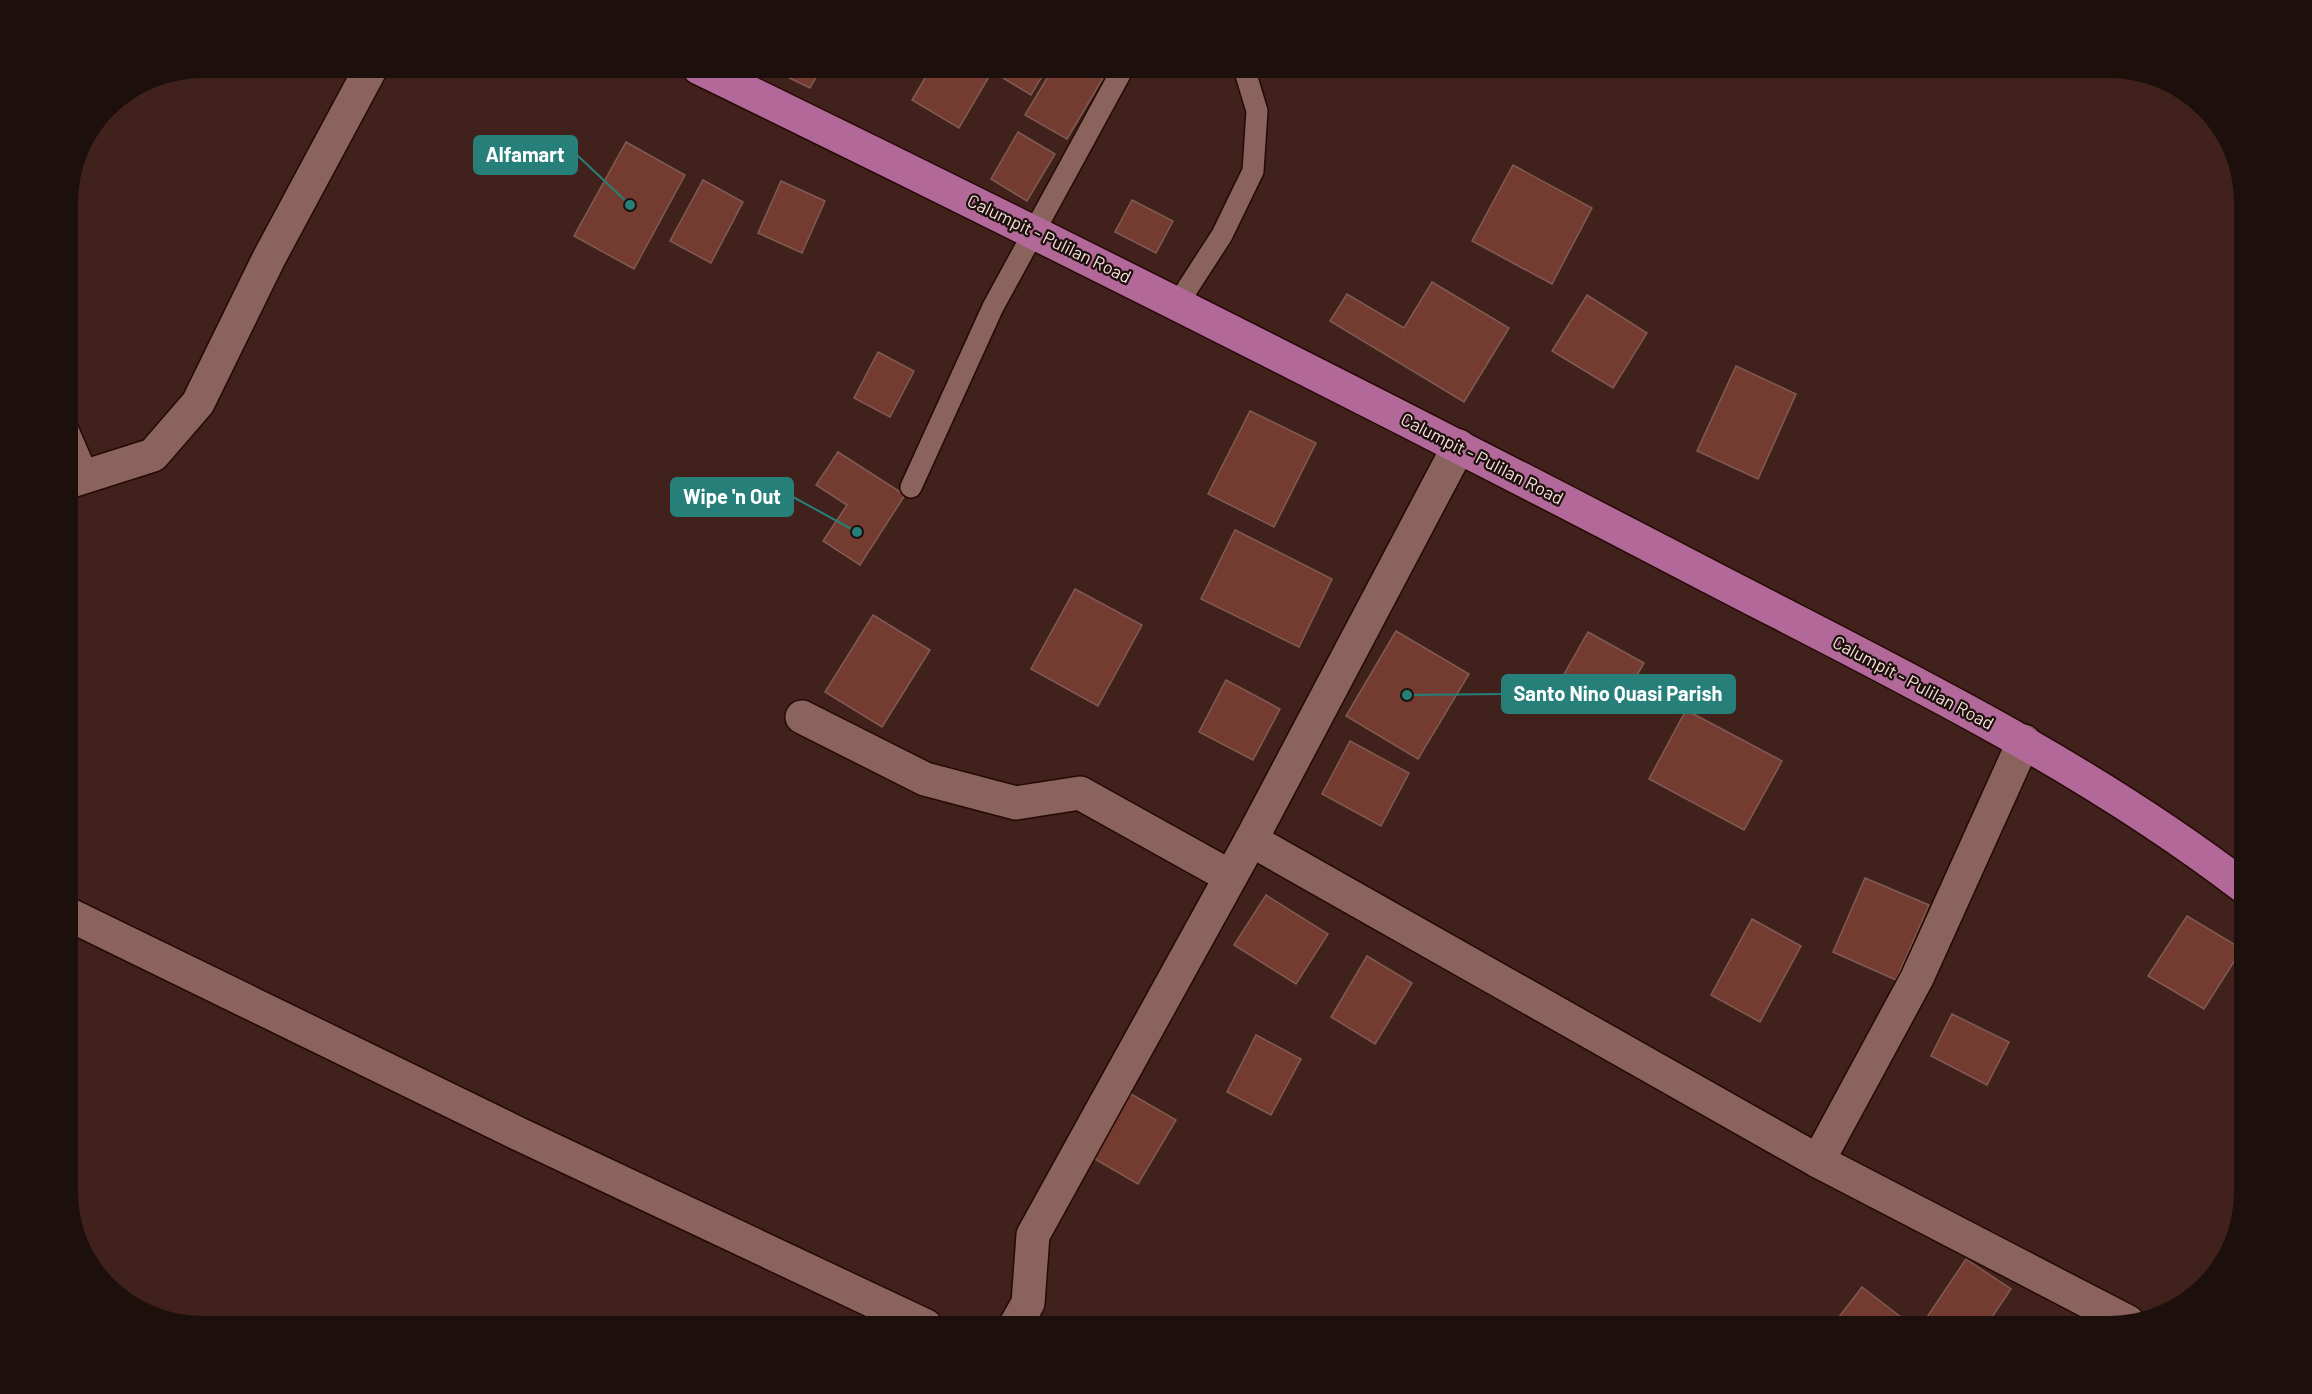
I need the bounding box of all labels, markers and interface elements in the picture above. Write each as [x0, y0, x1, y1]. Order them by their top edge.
callout: Alfamart [474, 136, 577, 174]
text: Alfamart [485, 142, 565, 166]
street label: Calumpit - Pulilan Road [964, 189, 1135, 287]
street label: Calumpit - Pulilan Road [1397, 408, 1567, 509]
callout: Wipe 'n Out [671, 478, 793, 516]
text: Wipe 'n Out [683, 484, 781, 508]
street label: Calumpit - Pulilan Road [1829, 630, 1998, 734]
callout: Santo Nino Quasi Parish [1502, 675, 1735, 713]
text: Santo Nino Quasi Parish [1514, 681, 1722, 705]

